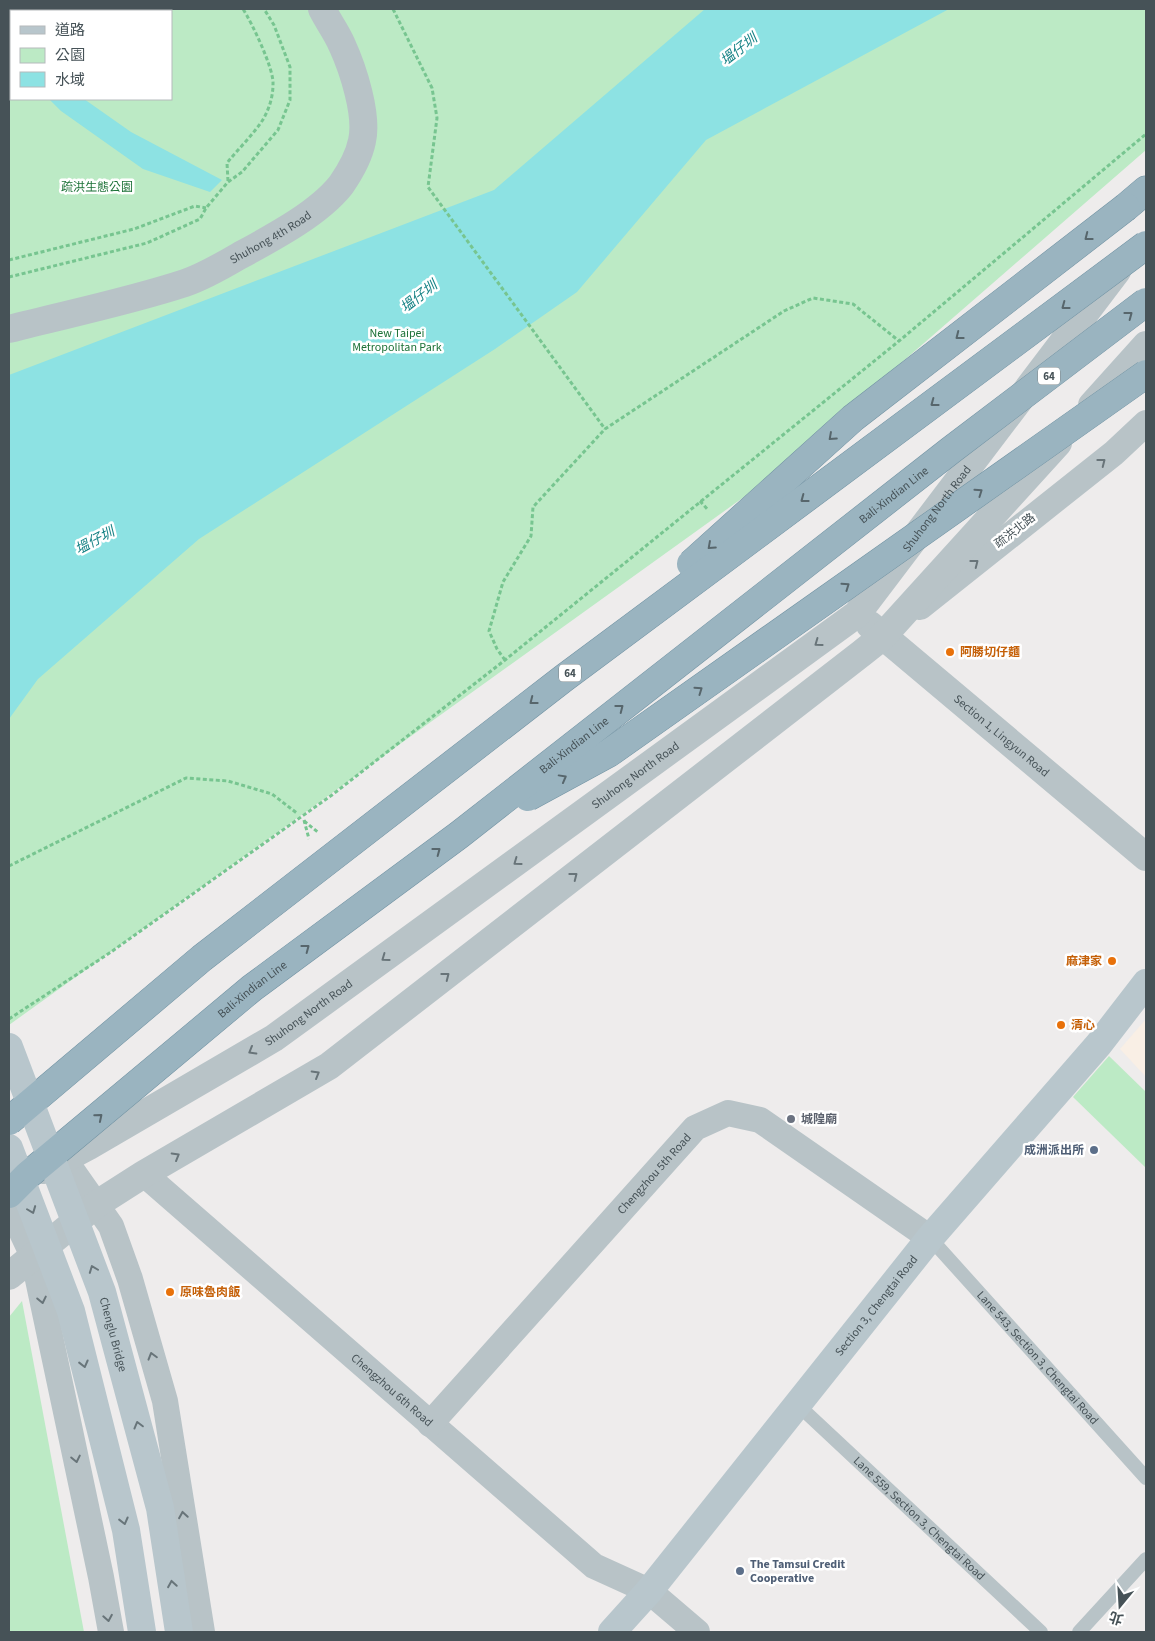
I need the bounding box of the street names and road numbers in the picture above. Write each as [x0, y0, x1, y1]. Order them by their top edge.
street label: Shuhong 4th Road [227, 207, 315, 268]
road number: 64 [1038, 368, 1060, 384]
street label: Bali-Xindian Line [855, 462, 932, 528]
street label: Shuhong North Road [898, 462, 975, 556]
street label: 疏洪北路 [991, 510, 1039, 552]
road number: 64 [559, 664, 581, 681]
street label: Section 1, Lingyun Road [950, 691, 1053, 781]
street label: Bali-Xindian Line [536, 712, 612, 778]
street label: Shuhong North Road [588, 738, 683, 813]
street label: Bali-Xindian Line [214, 956, 290, 1022]
street label: Shuhong North Road [261, 975, 356, 1050]
street label: Chengzhou 5th Road [613, 1129, 695, 1218]
street label: Section 3, Chengtai Road [831, 1252, 922, 1360]
street label: Lane 543, Section 3, Chengtai Road [973, 1287, 1102, 1428]
street label: Chenglu Bridge [95, 1295, 132, 1374]
street label: Chengzhou 6th Road [347, 1350, 437, 1431]
street label: Lane 559, Section 3, Chengtai Road [850, 1452, 989, 1584]

